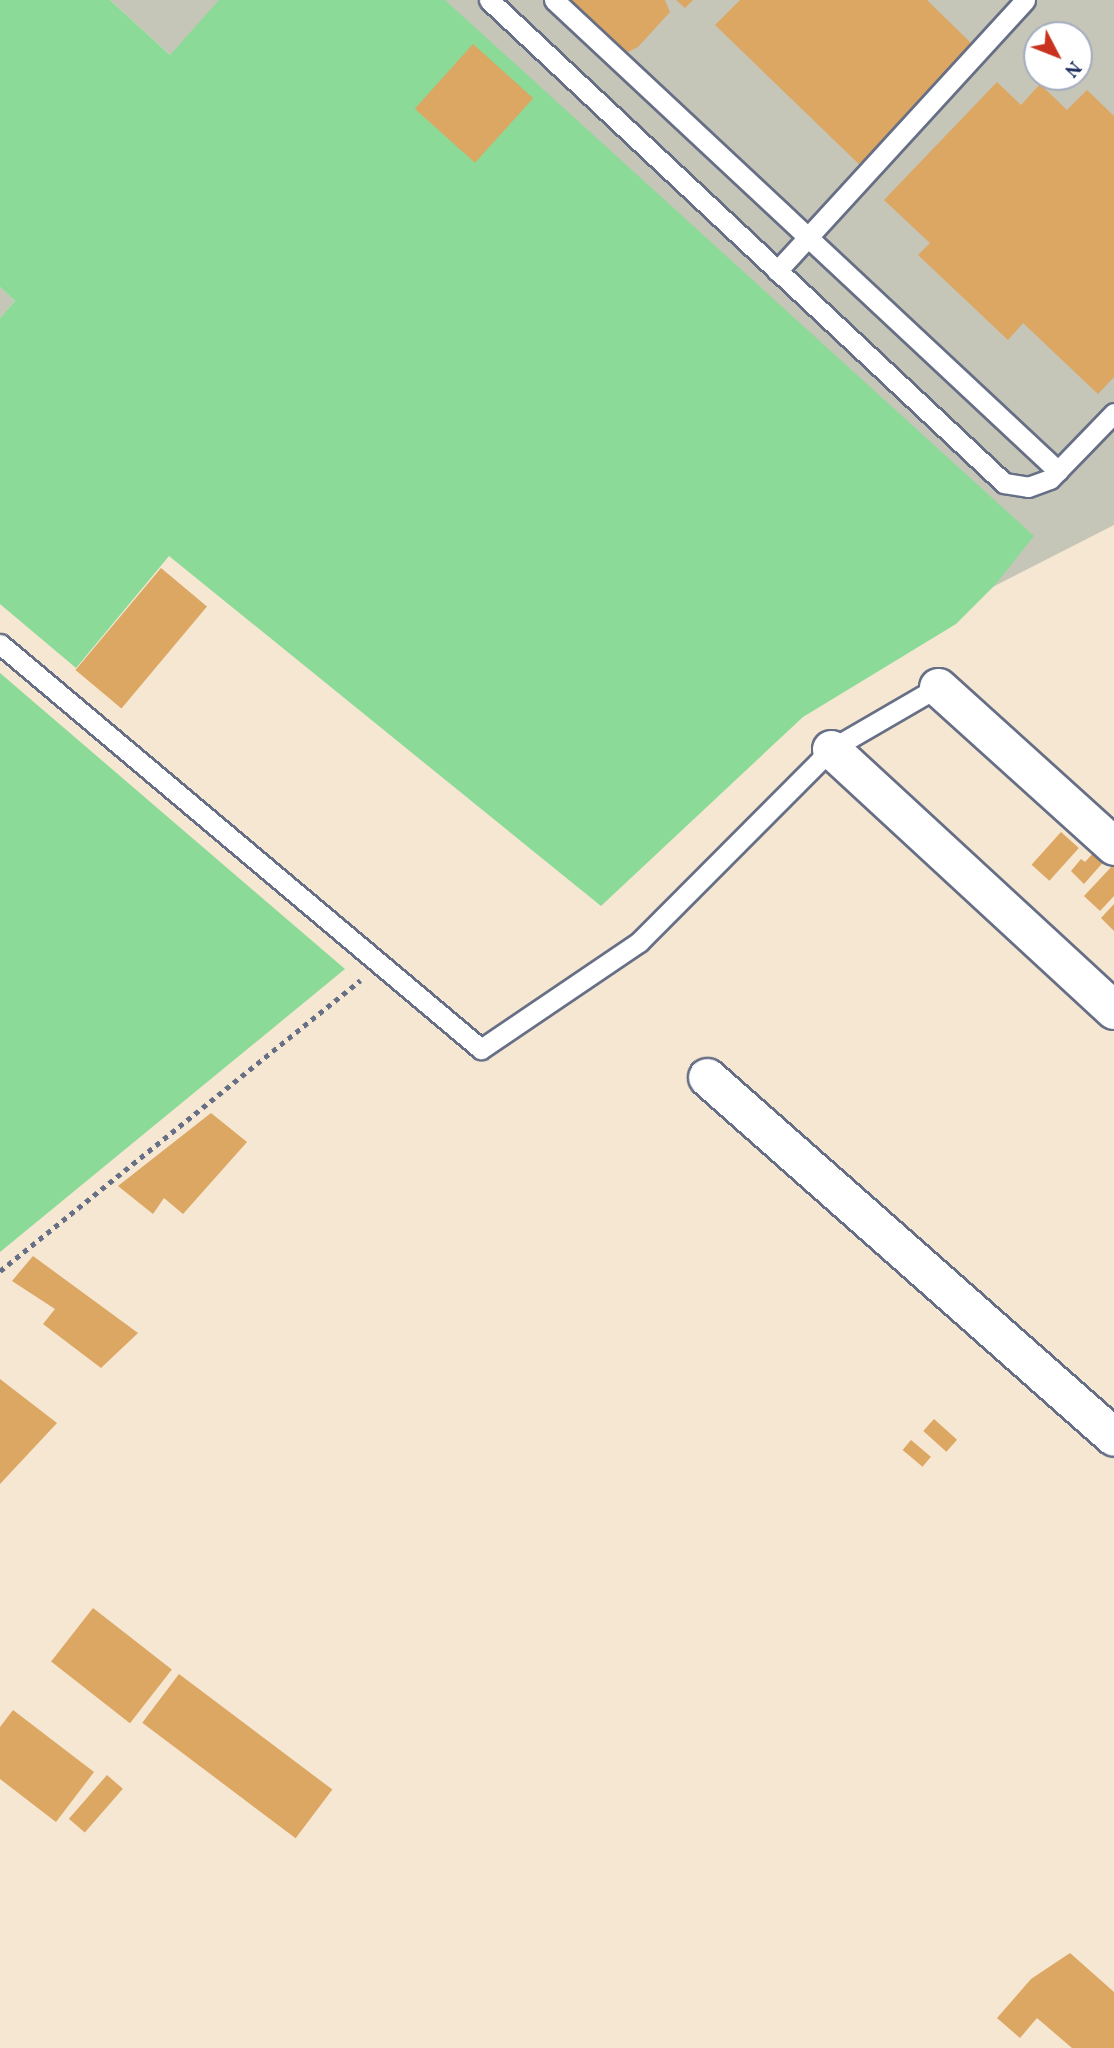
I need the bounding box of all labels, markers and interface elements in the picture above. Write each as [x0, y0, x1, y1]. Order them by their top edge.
north arrow [1023, 21, 1093, 91]
text: N [1058, 55, 1086, 83]

